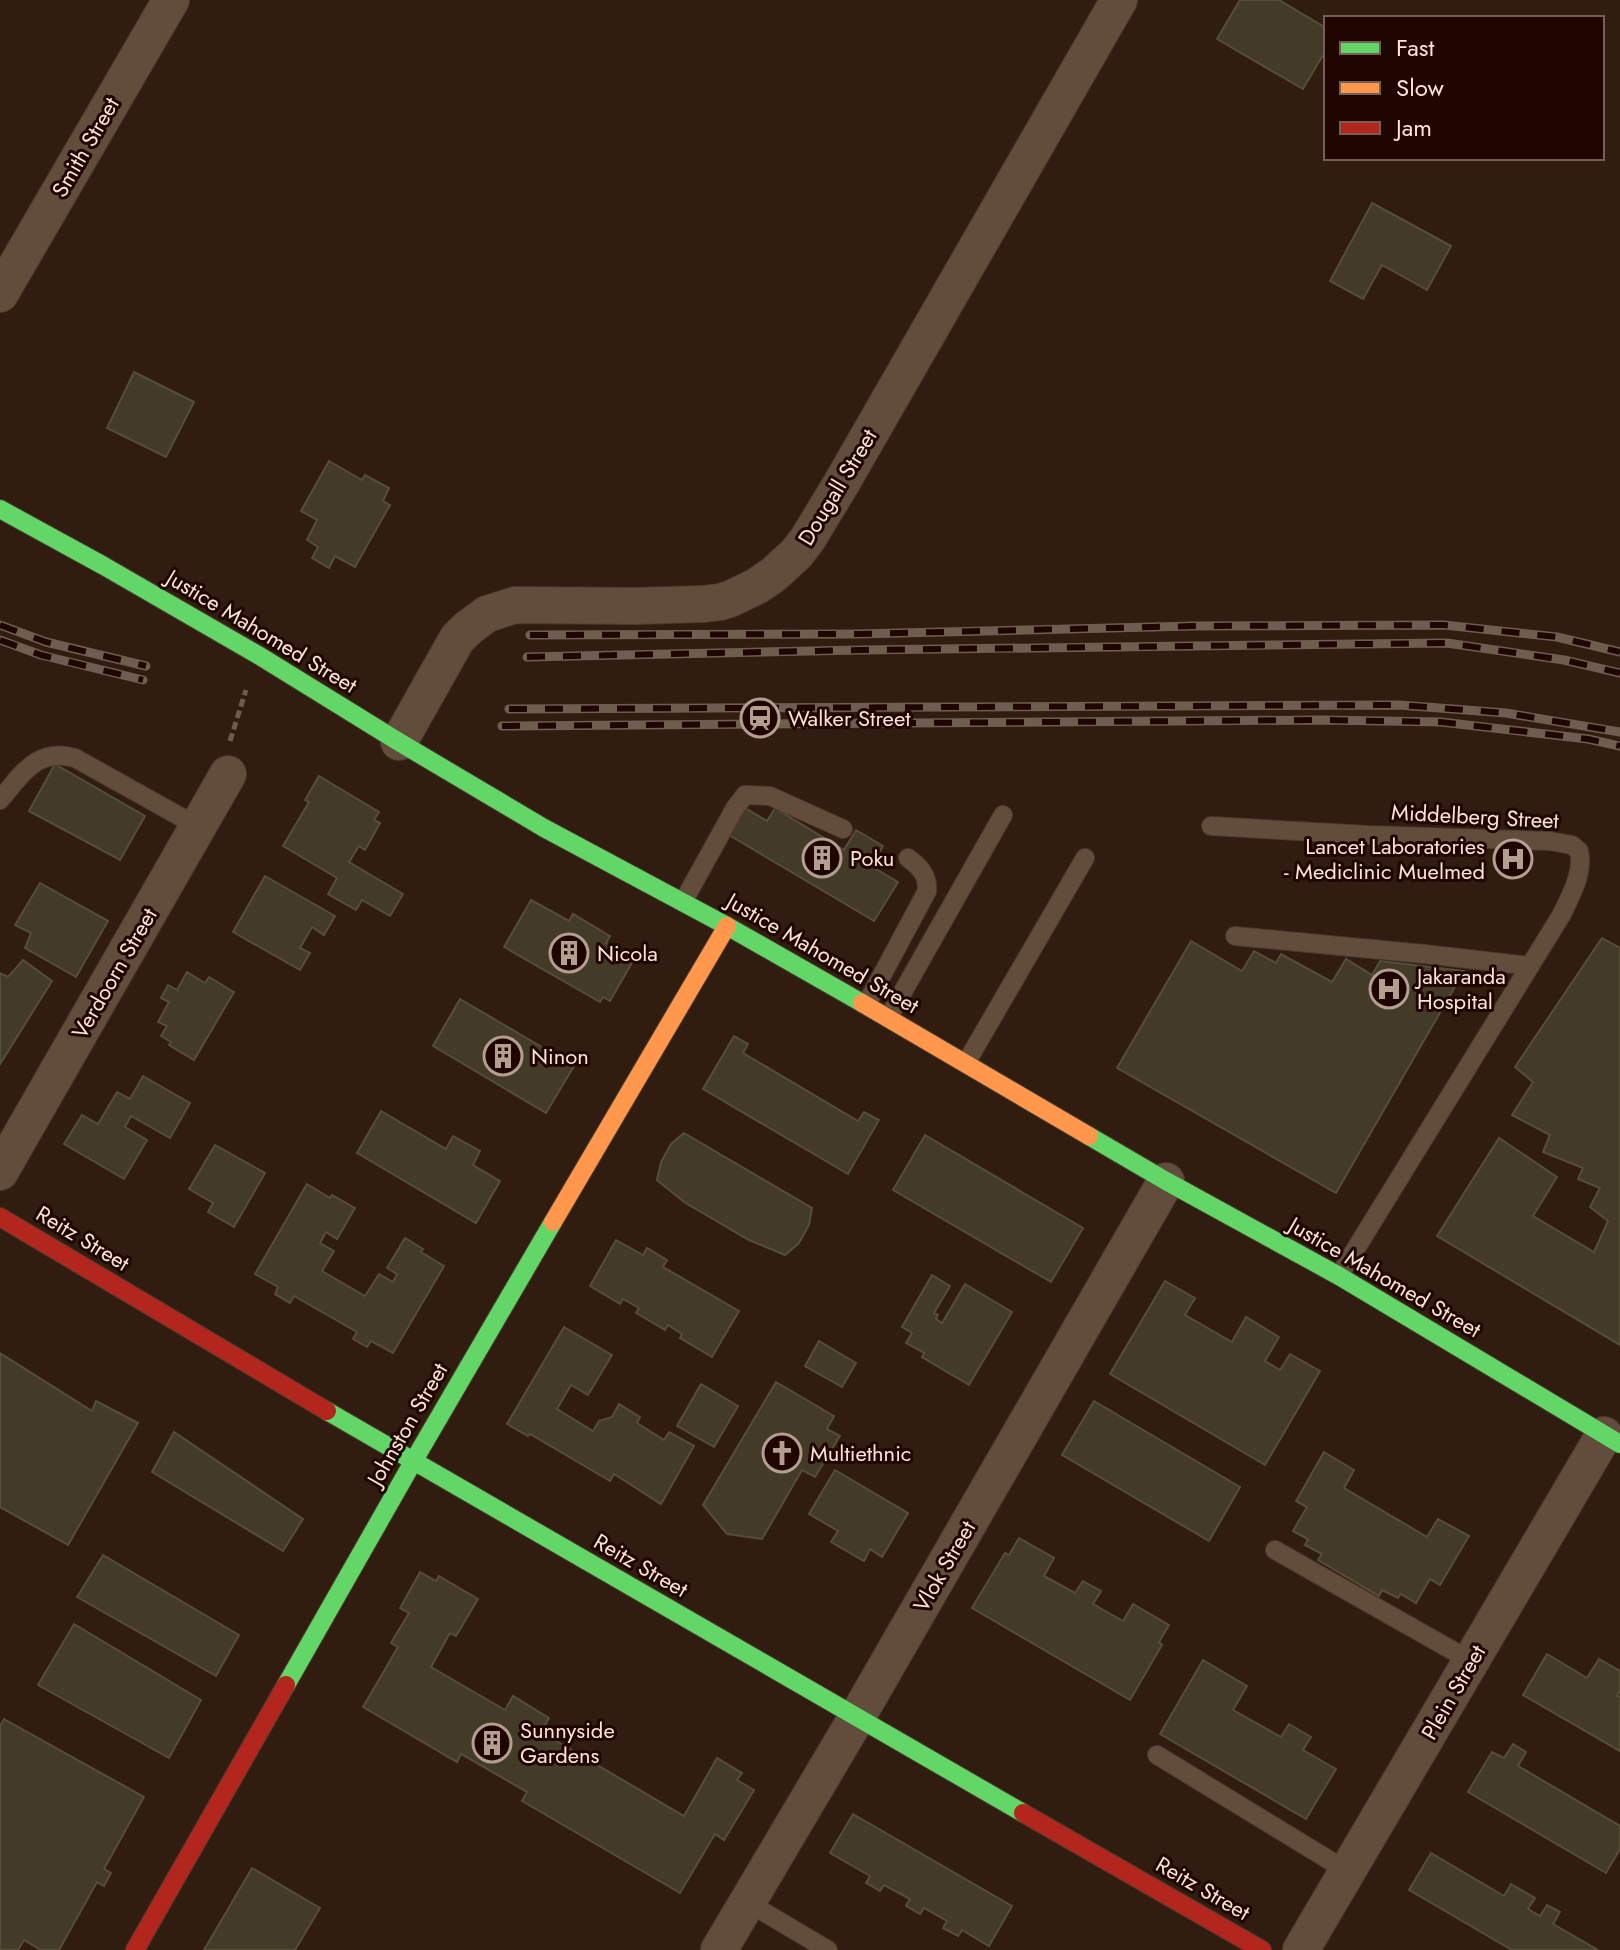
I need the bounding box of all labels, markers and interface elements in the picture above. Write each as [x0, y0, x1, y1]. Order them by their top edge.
legend [1324, 16, 1604, 160]
text: Fast [1396, 30, 1434, 65]
text: Slow [1396, 70, 1444, 105]
street label: Smith Street [43, 90, 127, 203]
text: Jam [1393, 110, 1432, 145]
street label: Dougall Street [790, 422, 885, 551]
street label: Justice Mahomed Street [158, 560, 364, 701]
station icon: Walker Street [739, 697, 781, 739]
place label: Walker Street [788, 702, 911, 734]
street label: Middelberg Street [1390, 796, 1560, 836]
place label: Lancet Laboratories - Mediclinic Muelmed [1284, 830, 1485, 887]
building icon: Poku [801, 837, 843, 879]
hospital icon: Lancet Laboratories - Mediclinic Muelmed [1492, 838, 1534, 880]
place label: Poku [850, 842, 894, 874]
street label: Justice Mahomed Street [718, 883, 926, 1022]
street label: Verdoorn Street [64, 901, 165, 1044]
building icon: Nicola [548, 932, 590, 974]
place label: Nicola [597, 937, 658, 969]
place label: Jakaranda Hospital [1414, 960, 1506, 1017]
hospital icon: Jakaranda Hospital [1368, 968, 1410, 1010]
building icon: Ninon [482, 1035, 524, 1077]
place label: Ninon [531, 1040, 589, 1072]
street label: Reitz Street [30, 1198, 136, 1279]
street label: Justice Mahomed Street [1280, 1207, 1488, 1346]
street label: Johnston Street [357, 1356, 456, 1494]
church icon: Multiethnic [761, 1432, 803, 1474]
place label: Multiethnic [810, 1437, 911, 1469]
street label: Vlok Street [905, 1514, 983, 1617]
street label: Reitz Street [588, 1525, 695, 1605]
street label: Plein Street [1413, 1638, 1493, 1745]
place label: Sunnyside Gardens [520, 1714, 615, 1771]
building icon: Sunnyside Gardens [471, 1722, 513, 1764]
street label: Reitz Street [1150, 1848, 1257, 1928]

